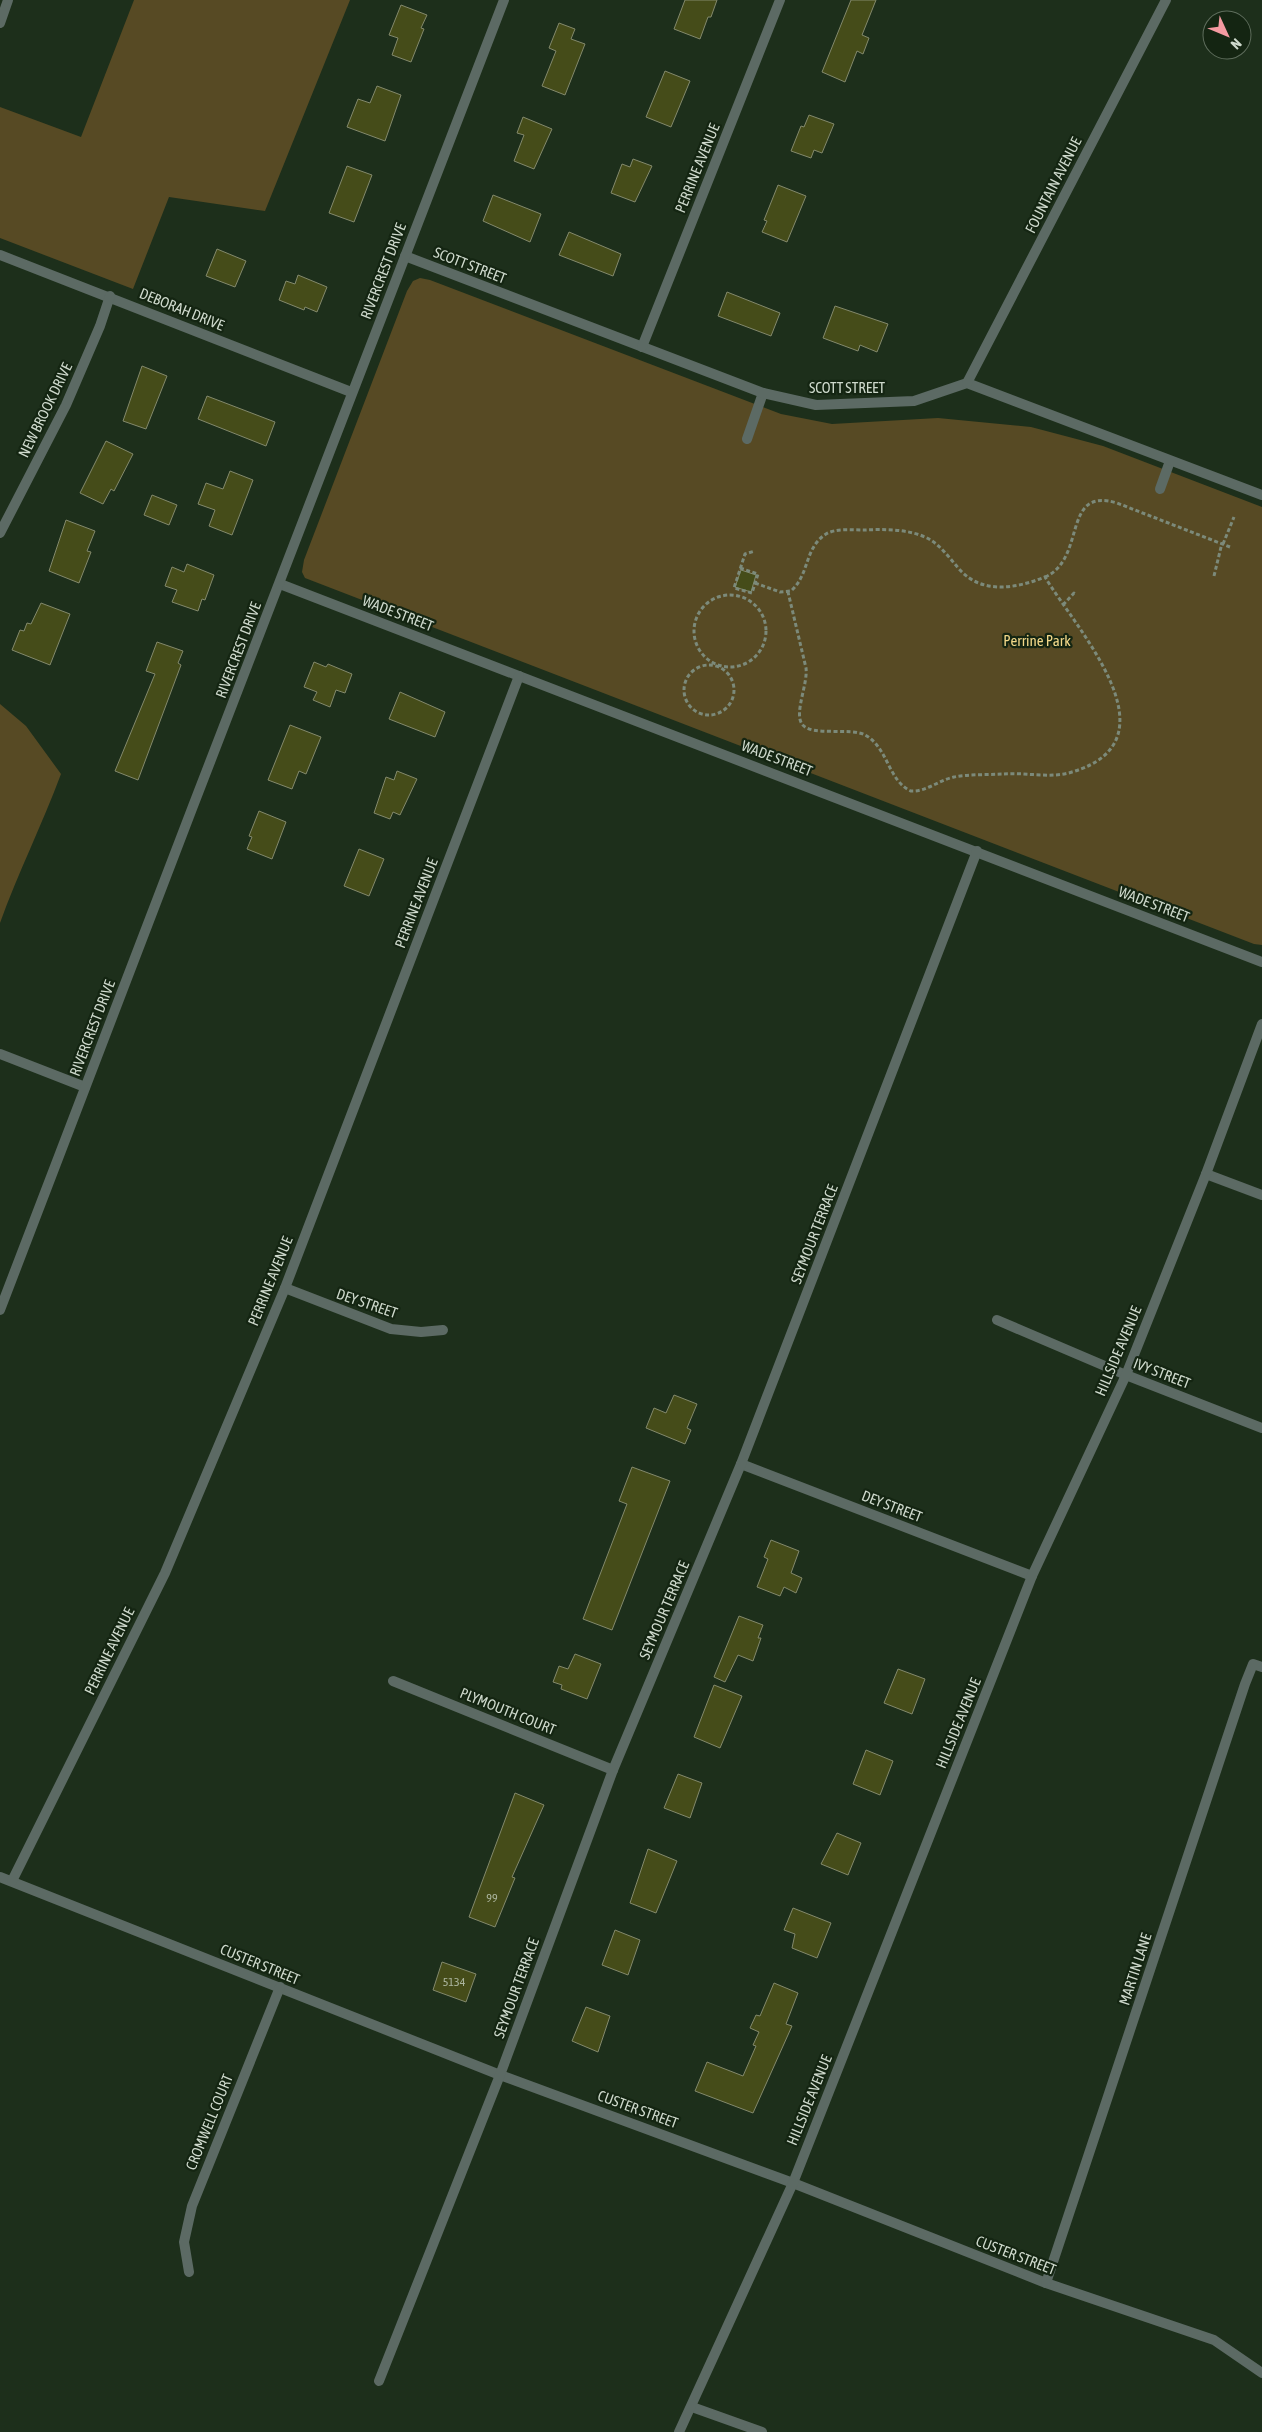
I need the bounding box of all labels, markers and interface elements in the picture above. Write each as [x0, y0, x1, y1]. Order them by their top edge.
north arrow [1202, 10, 1252, 60]
text: N [1228, 36, 1245, 53]
street label: PERRINE AVENUE [671, 120, 723, 215]
street label: FOUNTAIN AVENUE [1021, 134, 1085, 236]
street label: RIVERCREST DRIVE [357, 220, 409, 321]
street label: SCOTT STREET [431, 243, 509, 287]
street label: DEBORAH DRIVE [137, 284, 227, 334]
street label: NEW BROOK DRIVE [15, 359, 75, 460]
street label: SCOTT STREET [809, 379, 886, 396]
street label: WADE STREET [360, 592, 436, 634]
street label: RIVERCREST DRIVE [212, 599, 264, 700]
park label: Perrine Park [1003, 632, 1071, 649]
street label: WADE STREET [739, 737, 815, 779]
street label: PERRINE AVENUE [391, 855, 441, 950]
street label: WADE STREET [1116, 883, 1192, 925]
street label: RIVERCREST DRIVE [66, 977, 118, 1078]
street label: SEYMOUR TERRACE [787, 1181, 841, 1286]
street label: PERRINE AVENUE [244, 1233, 296, 1328]
street label: DEY STREET [334, 1285, 400, 1321]
street label: HILLSIDE AVENUE [1091, 1303, 1145, 1399]
street label: IVY STREET [1131, 1354, 1193, 1392]
street label: DEY STREET [859, 1487, 925, 1525]
street label: SEYMOUR TERRACE [636, 1558, 693, 1662]
street label: PERRINE AVENUE [81, 1604, 138, 1697]
street label: HILLSIDE AVENUE [932, 1675, 984, 1771]
street label: PLYMOUTH COURT [458, 1684, 559, 1738]
house number: 99 [486, 1891, 498, 1905]
street label: MARTIN LANE [1115, 1930, 1155, 2007]
street label: SEYMOUR TERRACE [490, 1935, 542, 2040]
street label: CUSTER STREET [218, 1940, 303, 1988]
house number: 5134 [443, 1975, 466, 1989]
street label: HILLSIDE AVENUE [783, 2052, 835, 2148]
street label: CROMWELL COURT [182, 2071, 236, 2172]
street label: CUSTER STREET [596, 2087, 681, 2132]
street label: CUSTER STREET [974, 2232, 1059, 2278]

